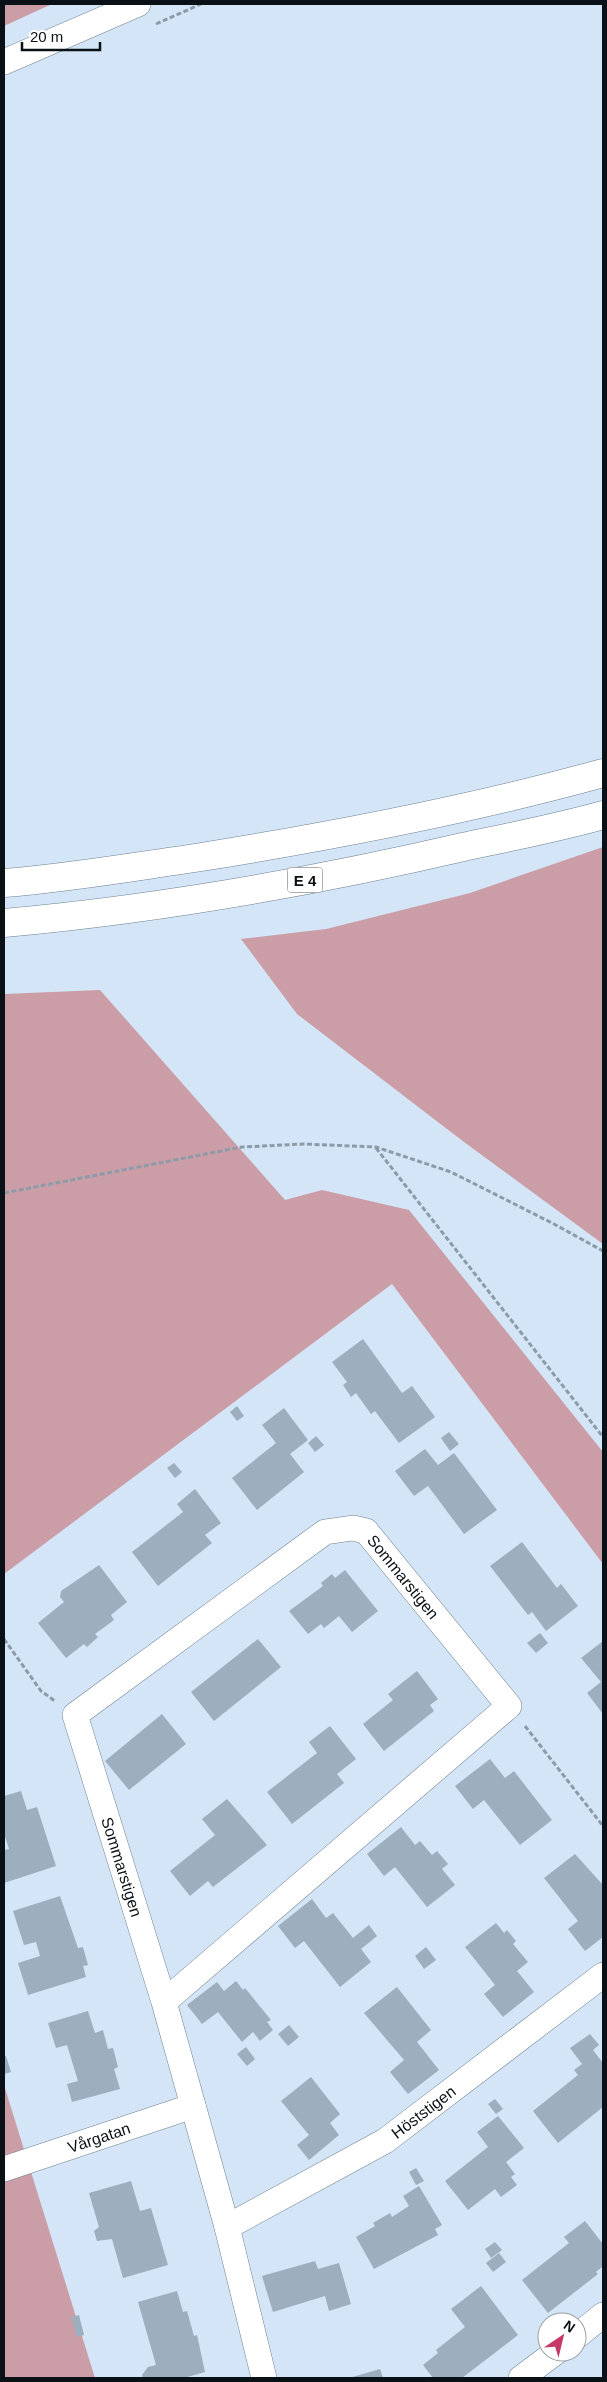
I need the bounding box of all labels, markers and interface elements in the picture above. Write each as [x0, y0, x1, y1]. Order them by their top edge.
scale bar [22, 20, 100, 52]
text: 20 m [30, 28, 63, 45]
road number: E 4 [288, 868, 322, 892]
street label: Sommarstigen [364, 1532, 442, 1622]
street label: Sommarstigen [99, 1815, 145, 1919]
street label: Höststigen [388, 2082, 459, 2142]
street label: Vårgatan [65, 2119, 132, 2156]
north arrow [537, 2312, 587, 2362]
text: N [561, 2317, 578, 2336]

